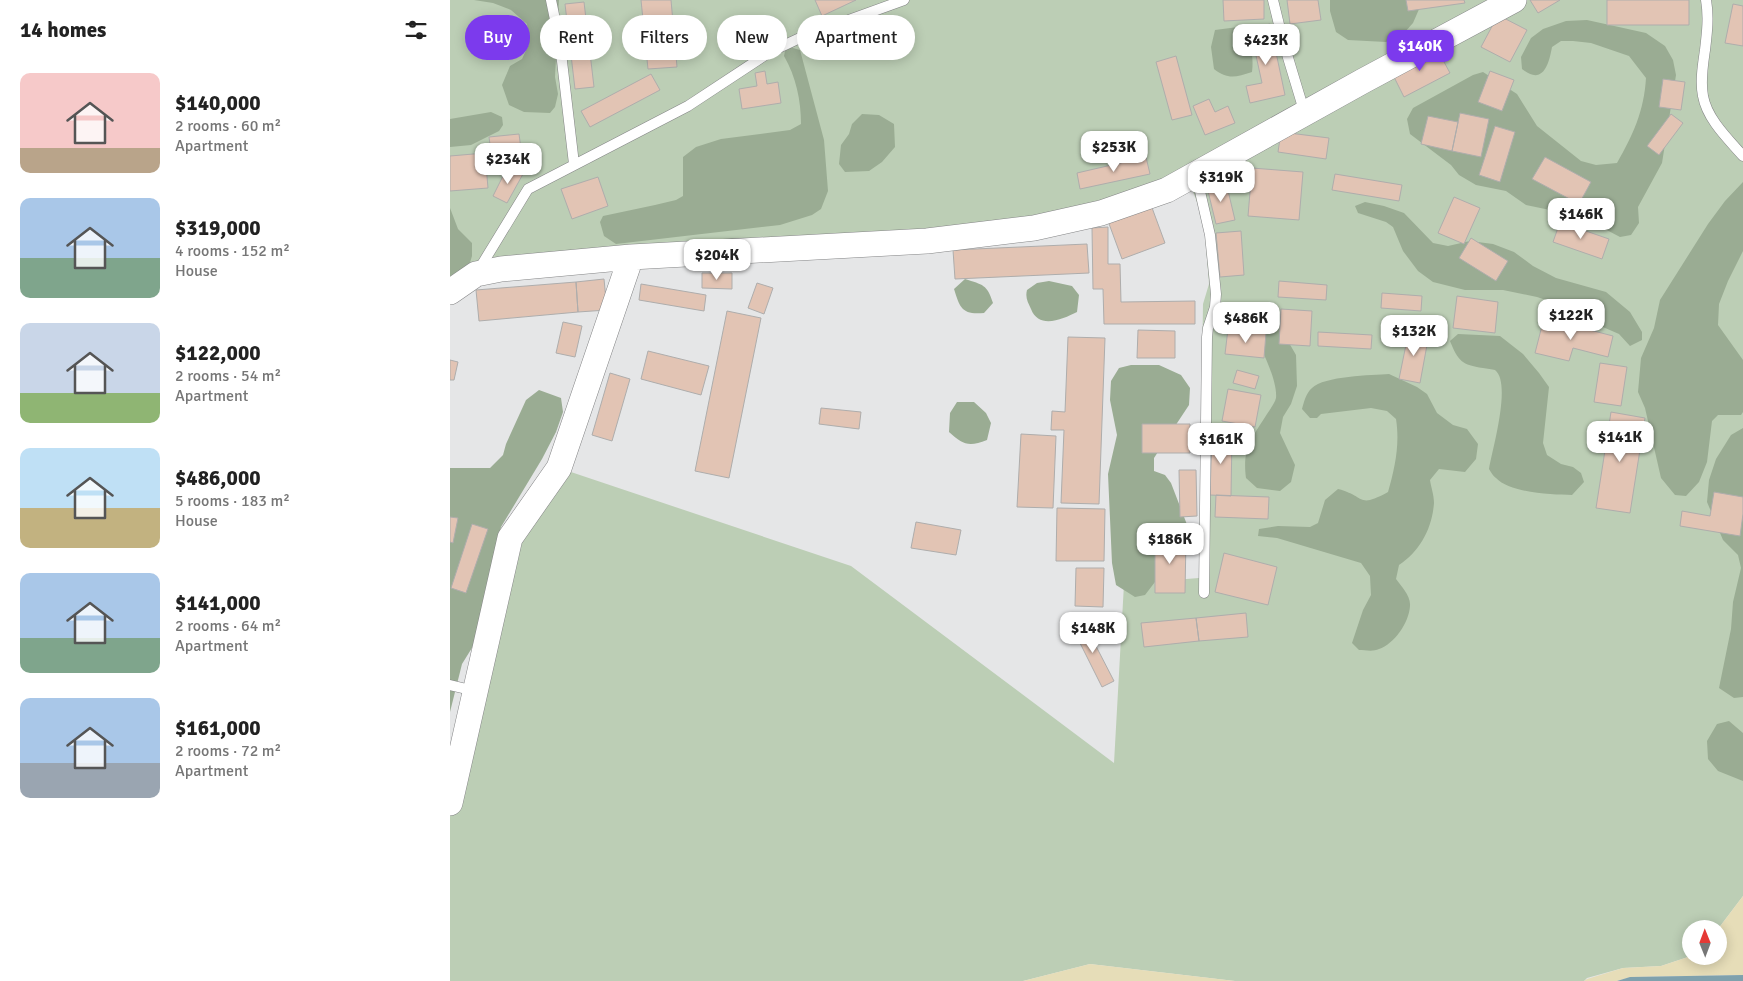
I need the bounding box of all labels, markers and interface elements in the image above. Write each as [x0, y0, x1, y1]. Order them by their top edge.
chip: Buy [465, 15, 530, 60]
chip: Rent [540, 15, 612, 60]
chip: Filters [622, 15, 707, 60]
chip: New [717, 15, 787, 60]
chip: Apartment [797, 15, 915, 60]
icon: filters [402, 16, 430, 44]
text: 14 homes [20, 17, 106, 43]
pin: $423K [1231, 23, 1301, 66]
text: $423K [1244, 30, 1288, 50]
pin: $140K [1385, 30, 1455, 72]
text: $140K [1398, 36, 1442, 56]
text: $140,000 [175, 90, 261, 116]
icon: home [60, 93, 120, 153]
text: 2 rooms · 60 m² [175, 116, 281, 136]
pin: $253K [1079, 130, 1149, 173]
text: Apartment [175, 136, 248, 156]
text: $253K [1092, 137, 1136, 157]
pin: $234K [473, 142, 543, 185]
text: $234K [486, 149, 530, 169]
pin: $319K [1186, 160, 1256, 203]
text: $319K [1199, 167, 1243, 187]
pin: $146K [1546, 198, 1616, 240]
text: $146K [1559, 204, 1603, 224]
text: $319,000 [175, 215, 261, 241]
icon: home [60, 218, 120, 278]
pin: $204K [682, 238, 752, 281]
text: 4 rooms · 152 m² [175, 241, 290, 261]
text: $204K [695, 245, 739, 265]
text: House [175, 261, 218, 281]
pin: $122K [1536, 298, 1606, 341]
pin: $486K [1211, 302, 1281, 344]
text: $122K [1549, 305, 1593, 325]
text: $486K [1224, 308, 1268, 328]
pin: $132K [1379, 314, 1449, 357]
text: $132K [1392, 321, 1436, 341]
text: $122,000 [175, 340, 261, 366]
icon: home [60, 343, 120, 403]
text: 2 rooms · 54 m² [175, 366, 281, 386]
text: Apartment [175, 386, 248, 406]
pin: $141K [1585, 420, 1655, 463]
pin: $161K [1186, 422, 1256, 465]
text: $141K [1598, 427, 1642, 447]
text: $161K [1199, 429, 1243, 449]
text: $486,000 [175, 465, 261, 491]
icon: home [60, 468, 120, 528]
text: 5 rooms · 183 m² [175, 491, 290, 511]
text: House [175, 511, 218, 531]
pin: $186K [1135, 522, 1205, 565]
text: $186K [1148, 529, 1192, 549]
text: $141,000 [175, 590, 261, 616]
icon: home [60, 593, 120, 653]
pin: $148K [1058, 612, 1128, 654]
text: 2 rooms · 64 m² [175, 616, 281, 636]
text: $148K [1071, 618, 1115, 638]
text: Apartment [175, 636, 248, 656]
text: $161,000 [175, 715, 261, 741]
icon: home [60, 718, 120, 778]
text: 2 rooms · 72 m² [175, 741, 281, 761]
text: Apartment [175, 761, 248, 781]
north arrow [1682, 920, 1728, 965]
map controls [1682, 920, 1727, 965]

